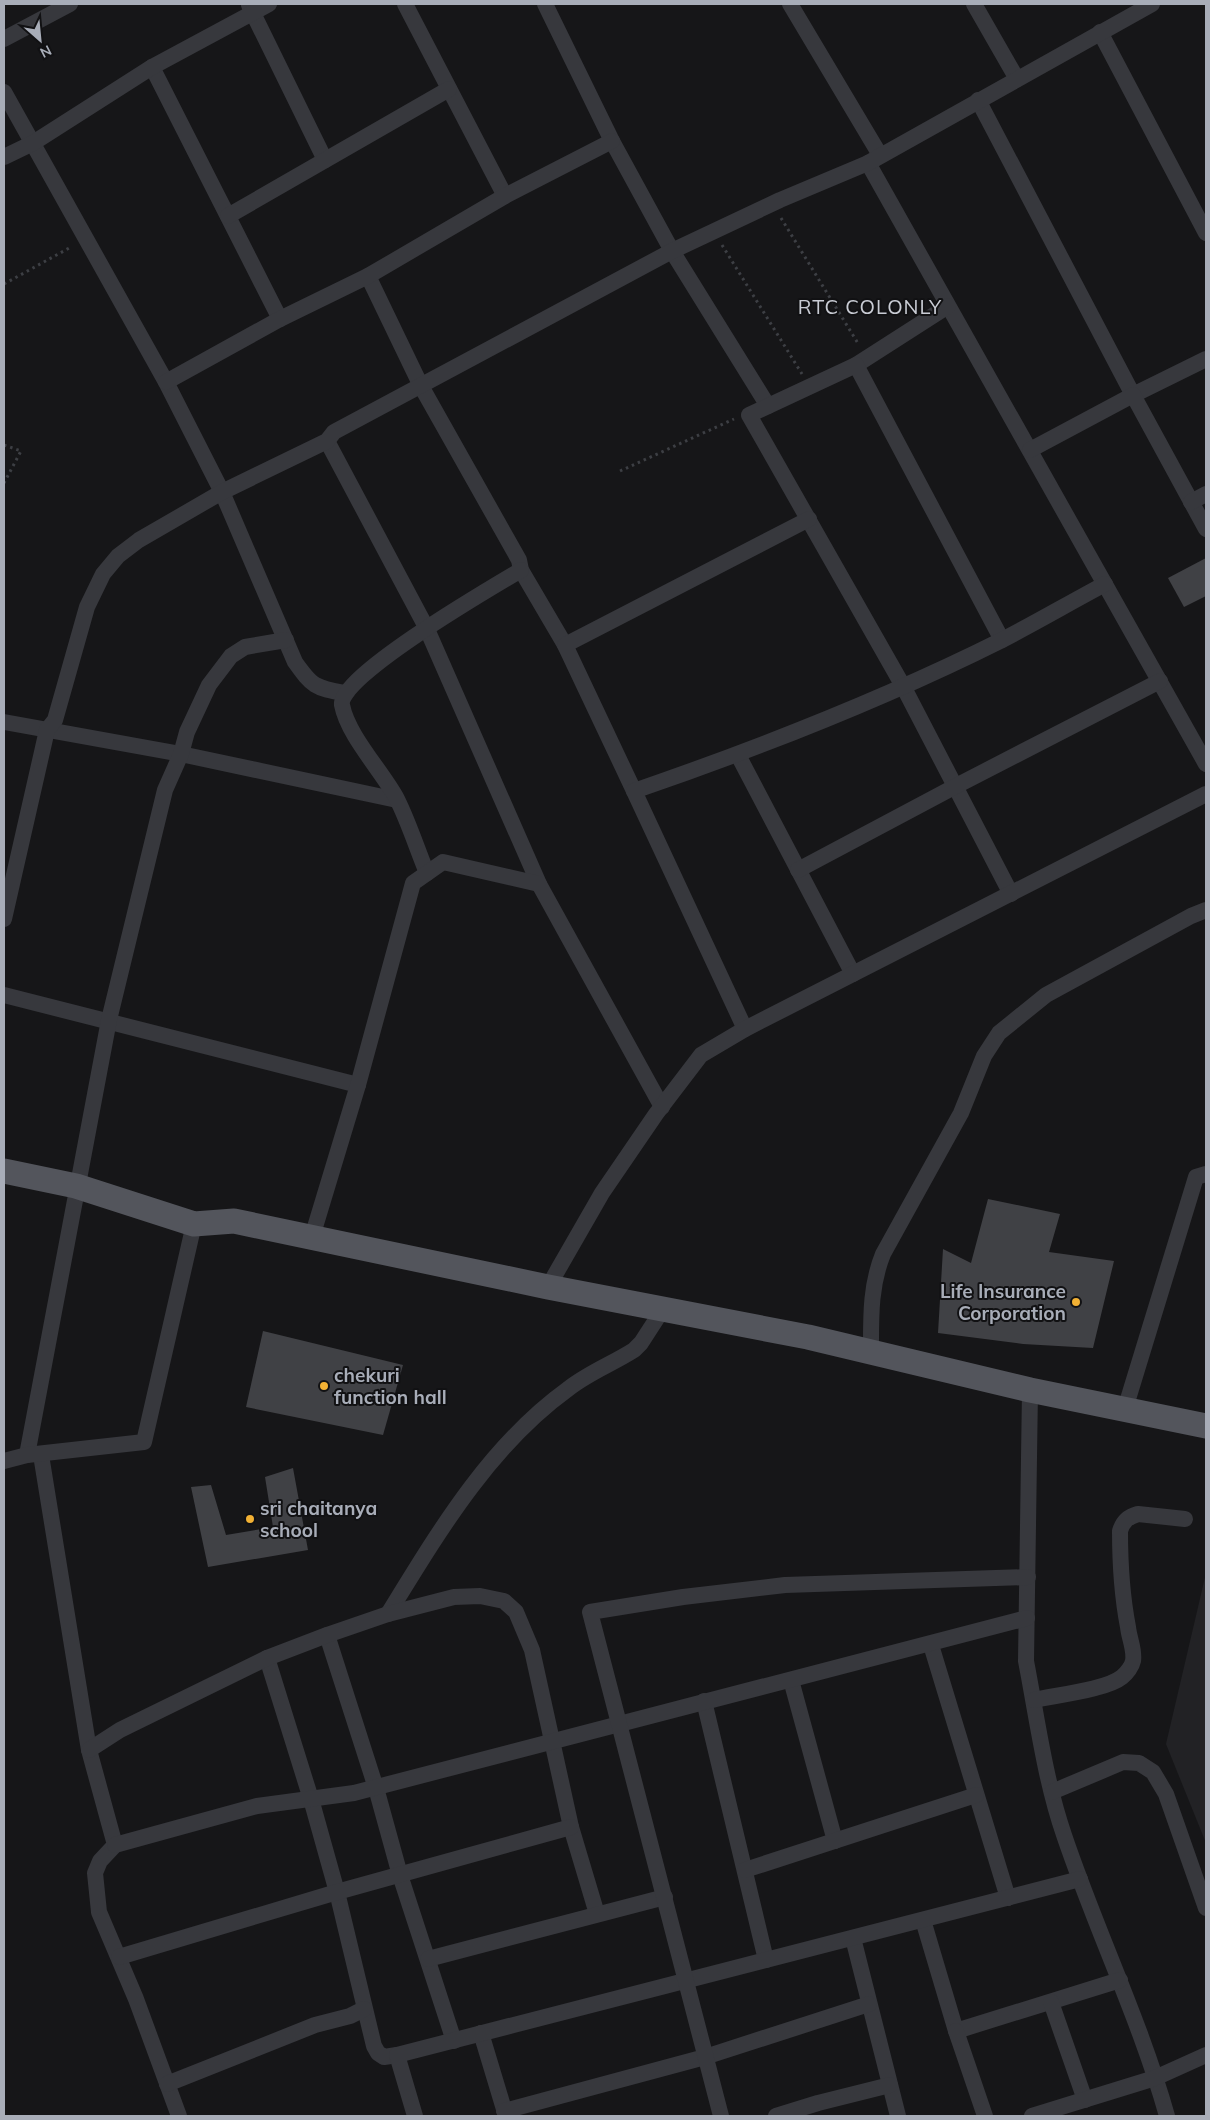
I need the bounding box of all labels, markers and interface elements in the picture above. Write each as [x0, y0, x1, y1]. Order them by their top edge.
north arrow [15, 15, 65, 65]
text: N [37, 41, 55, 62]
district label: RTC COLONLY [798, 294, 942, 319]
place label: Life Insurance Corporation [940, 1279, 1066, 1325]
marker: Life Insurance Corporation [1070, 1296, 1082, 1308]
place label: chekuri function hall [334, 1363, 447, 1409]
marker: chekuri function hall [318, 1380, 330, 1392]
place label: sri chaitanya school [260, 1496, 377, 1542]
marker: sri chaitanya school [244, 1513, 256, 1525]

